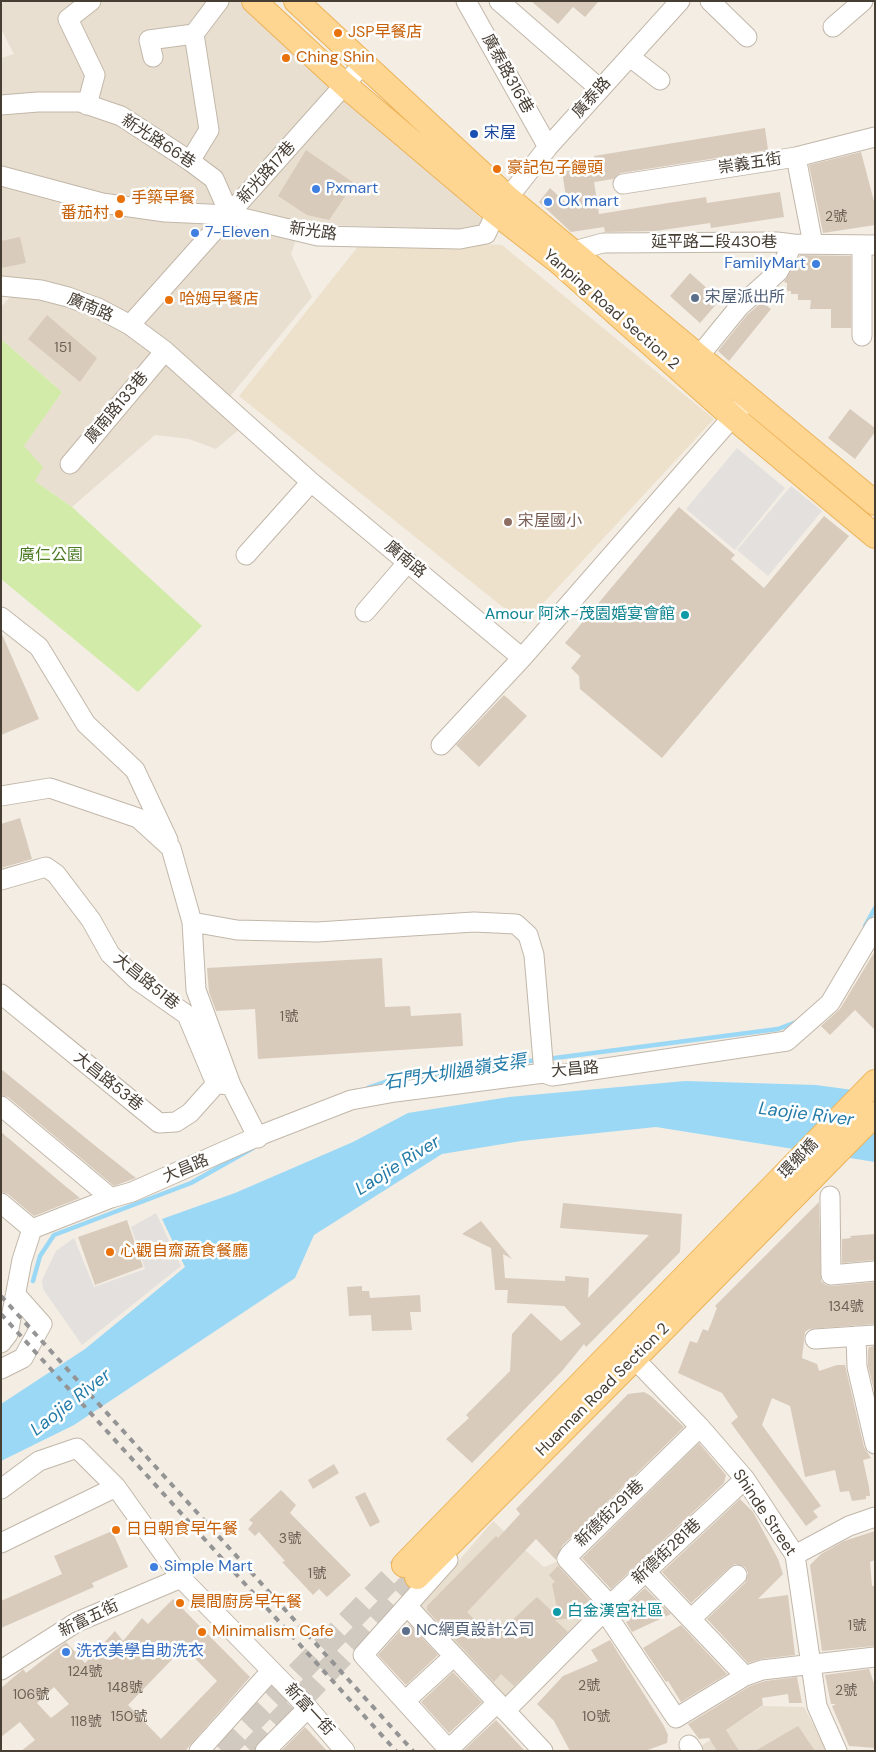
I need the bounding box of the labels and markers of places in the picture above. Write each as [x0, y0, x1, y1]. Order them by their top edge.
place label: JSP早餐店 [348, 23, 423, 43]
marker: JSP早餐店 [332, 27, 344, 39]
place label: Ching Shin [296, 48, 374, 68]
marker: Ching Shin [280, 52, 292, 64]
place label: 宋屋 [484, 124, 516, 144]
marker: 宋屋 [468, 128, 480, 140]
place label: 豪記包子饅頭 [507, 159, 603, 179]
marker: 豪記包子饅頭 [491, 163, 503, 175]
place label: Pxmart [326, 179, 378, 199]
marker: Pxmart [310, 183, 322, 195]
place label: 手築早餐 [131, 189, 195, 209]
place label: OK mart [558, 192, 619, 212]
marker: 手築早餐 [115, 193, 127, 205]
marker: OK mart [542, 196, 554, 208]
place label: 番茄村 [61, 204, 109, 224]
marker: 番茄村 [113, 208, 125, 220]
place label: 7-Eleven [205, 223, 269, 243]
marker: 7-Eleven [189, 227, 201, 239]
place label: FamilyMart [724, 254, 806, 274]
marker: FamilyMart [810, 258, 822, 270]
place label: 宋屋派出所 [705, 288, 785, 308]
place label: 哈姆早餐店 [179, 290, 259, 310]
marker: 宋屋派出所 [689, 292, 701, 304]
marker: 哈姆早餐店 [163, 294, 175, 306]
place label: 宋屋國小 [518, 512, 582, 532]
marker: 宋屋國小 [502, 516, 514, 528]
place label: Amour 阿沐-茂園婚宴會館 [485, 605, 675, 625]
marker: Amour 阿沐-茂園婚宴會館 [679, 609, 691, 621]
place label: 心觀自齋蔬食餐廳 [120, 1242, 248, 1262]
marker: 心觀自齋蔬食餐廳 [104, 1246, 116, 1258]
place label: 日日朝食早午餐 [126, 1520, 238, 1540]
marker: 日日朝食早午餐 [110, 1524, 122, 1536]
place label: Simple Mart [164, 1557, 253, 1577]
marker: Simple Mart [148, 1561, 160, 1573]
place label: 晨間廚房早午餐 [190, 1593, 302, 1613]
marker: 晨間廚房早午餐 [174, 1597, 186, 1609]
place label: 白金漢宮社區 [567, 1602, 663, 1622]
marker: 白金漢宮社區 [551, 1606, 563, 1618]
place label: NC網頁設計公司 [416, 1621, 535, 1641]
place label: Minimalism Cafe [212, 1622, 334, 1642]
marker: NC網頁設計公司 [400, 1625, 412, 1637]
marker: Minimalism Cafe [196, 1626, 208, 1638]
place label: 洗衣美學自助洗衣 [76, 1642, 204, 1662]
marker: 洗衣美學自助洗衣 [60, 1646, 72, 1658]

